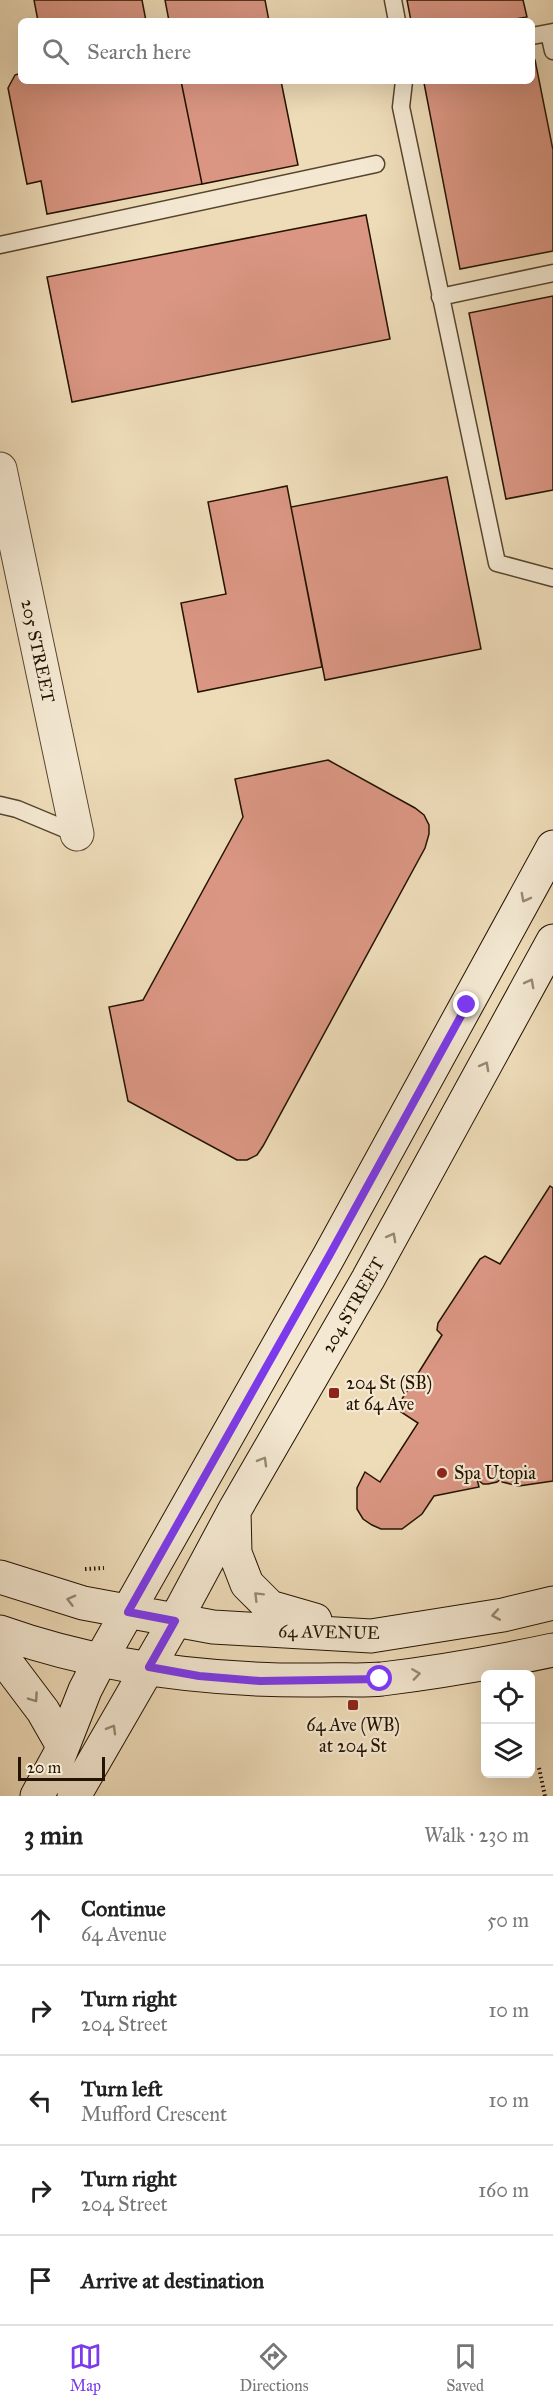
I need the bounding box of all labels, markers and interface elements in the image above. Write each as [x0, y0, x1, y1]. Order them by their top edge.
search box [18, 18, 535, 84]
icon: search [39, 35, 72, 68]
text: Search here [87, 38, 191, 65]
street label: 205 STREET [16, 597, 60, 705]
one-way arrow [521, 892, 532, 902]
one-way arrow [523, 979, 534, 989]
route end [453, 991, 479, 1017]
one-way arrow [478, 1062, 489, 1072]
one-way arrow [385, 1233, 396, 1243]
street label: 204 STREET [317, 1253, 389, 1357]
place label: 204 St (SB) at 64 Ave [346, 1372, 432, 1415]
marker: 204 St (SB) at 64 Ave [327, 1386, 341, 1400]
one-way arrow [256, 1456, 268, 1467]
place label: Spa Utopia [454, 1462, 536, 1484]
marker: Spa Utopia [435, 1466, 449, 1480]
one-way arrow [255, 1593, 266, 1604]
one-way arrow [66, 1595, 77, 1607]
one-way arrow [491, 1609, 501, 1621]
street label: 64 AVENUE [278, 1620, 380, 1644]
route start [366, 1665, 392, 1691]
one-way arrow [412, 1668, 421, 1680]
map controls [481, 1670, 535, 1778]
button: locate [481, 1670, 535, 1724]
one-way arrow [27, 1691, 38, 1702]
marker: 64 Ave (WB) at 204 St [346, 1698, 360, 1712]
place label: 64 Ave (WB) at 204 St [306, 1714, 400, 1757]
button: layers [481, 1724, 535, 1778]
one-way arrow [105, 1725, 117, 1735]
scale bar [18, 1754, 105, 1782]
text: 20 m [27, 1758, 61, 1777]
text: 3 min [24, 1819, 83, 1851]
text: Walk · 230 m [424, 1823, 529, 1847]
text: Continue [81, 1895, 166, 1922]
icon: ahead [24, 1904, 57, 1937]
text: 50 m [487, 1908, 529, 1932]
text: 64 Avenue [81, 1922, 167, 1946]
text: Turn right [81, 1985, 177, 2012]
icon: right [24, 1994, 57, 2027]
text: 10 m [488, 1998, 529, 2022]
text: 204 Street [81, 2012, 168, 2036]
text: Turn left [81, 2075, 163, 2102]
icon: left [24, 2084, 57, 2117]
text: 10 m [488, 2088, 529, 2112]
text: Mufford Crescent [81, 2102, 227, 2126]
text: Turn right [81, 2165, 177, 2192]
icon: right [24, 2174, 57, 2207]
text: 160 m [478, 2178, 529, 2202]
text: 204 Street [81, 2192, 168, 2216]
icon: arrive [24, 2264, 57, 2297]
text: Arrive at destination [81, 2267, 264, 2294]
tab: Map [69, 2340, 102, 2395]
tab: Directions [240, 2340, 308, 2395]
tab: Saved [446, 2340, 484, 2395]

